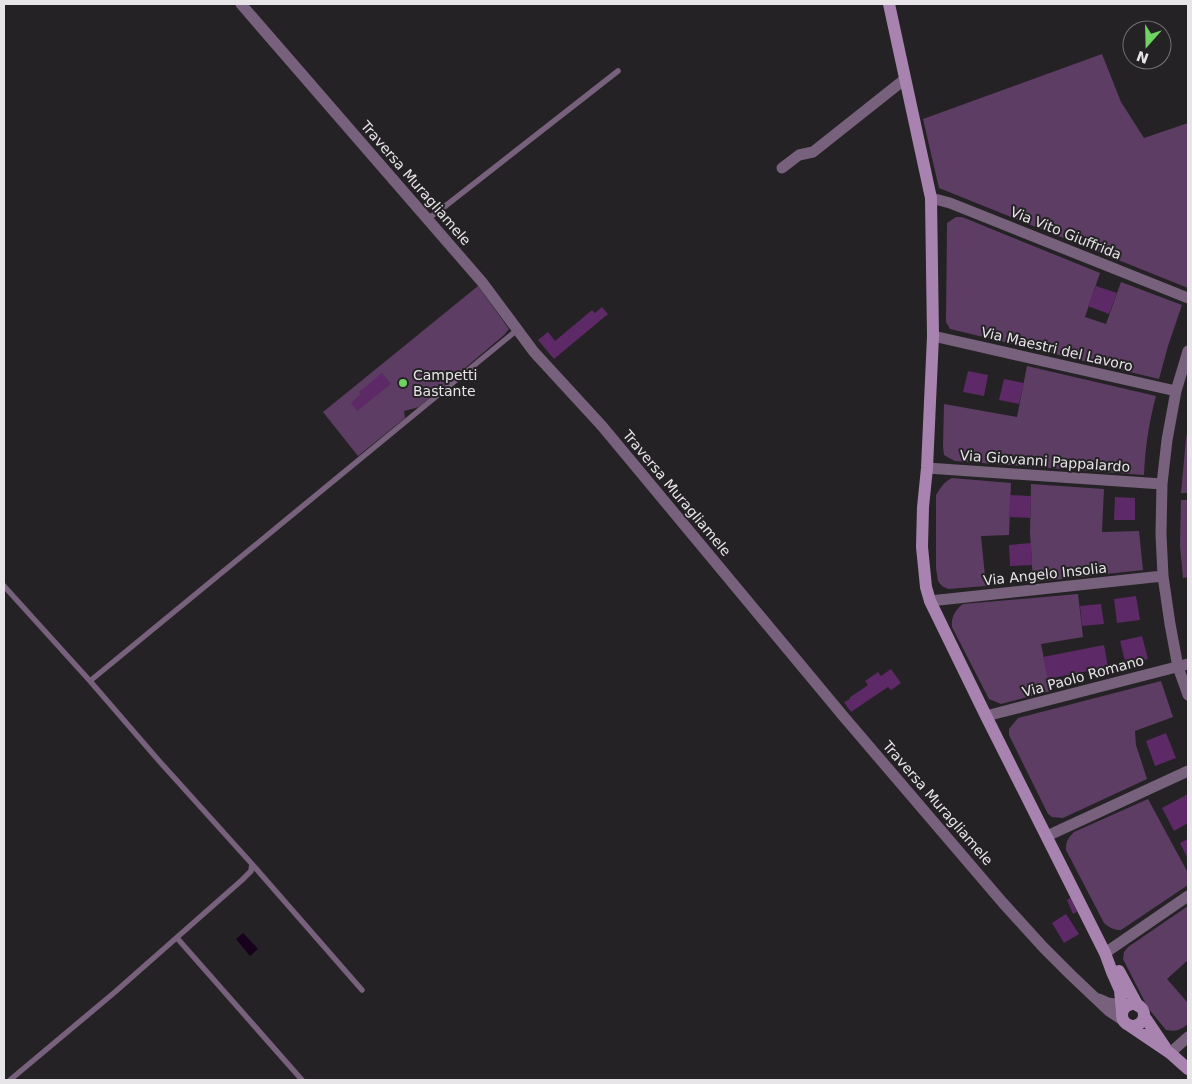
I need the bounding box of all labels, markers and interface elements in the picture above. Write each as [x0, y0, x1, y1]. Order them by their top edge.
north arrow [1122, 20, 1172, 70]
text: N [1134, 48, 1151, 67]
street label: Traversa Muragliamele [357, 117, 474, 248]
street label: Via Vito Giuffrida [1008, 203, 1124, 263]
street label: Via Maestri del Lavoro [979, 324, 1135, 374]
place label: Campetti Bastante [413, 367, 477, 399]
marker: Campetti Bastante [397, 377, 409, 389]
street label: Traversa Muragliamele [619, 426, 734, 559]
street label: Via Giovanni Pappalardo [959, 447, 1131, 475]
street label: Via Angelo Insolia [982, 560, 1108, 588]
street label: Via Paolo Romano [1020, 652, 1146, 700]
street label: Traversa Muragliamele [879, 737, 996, 868]

